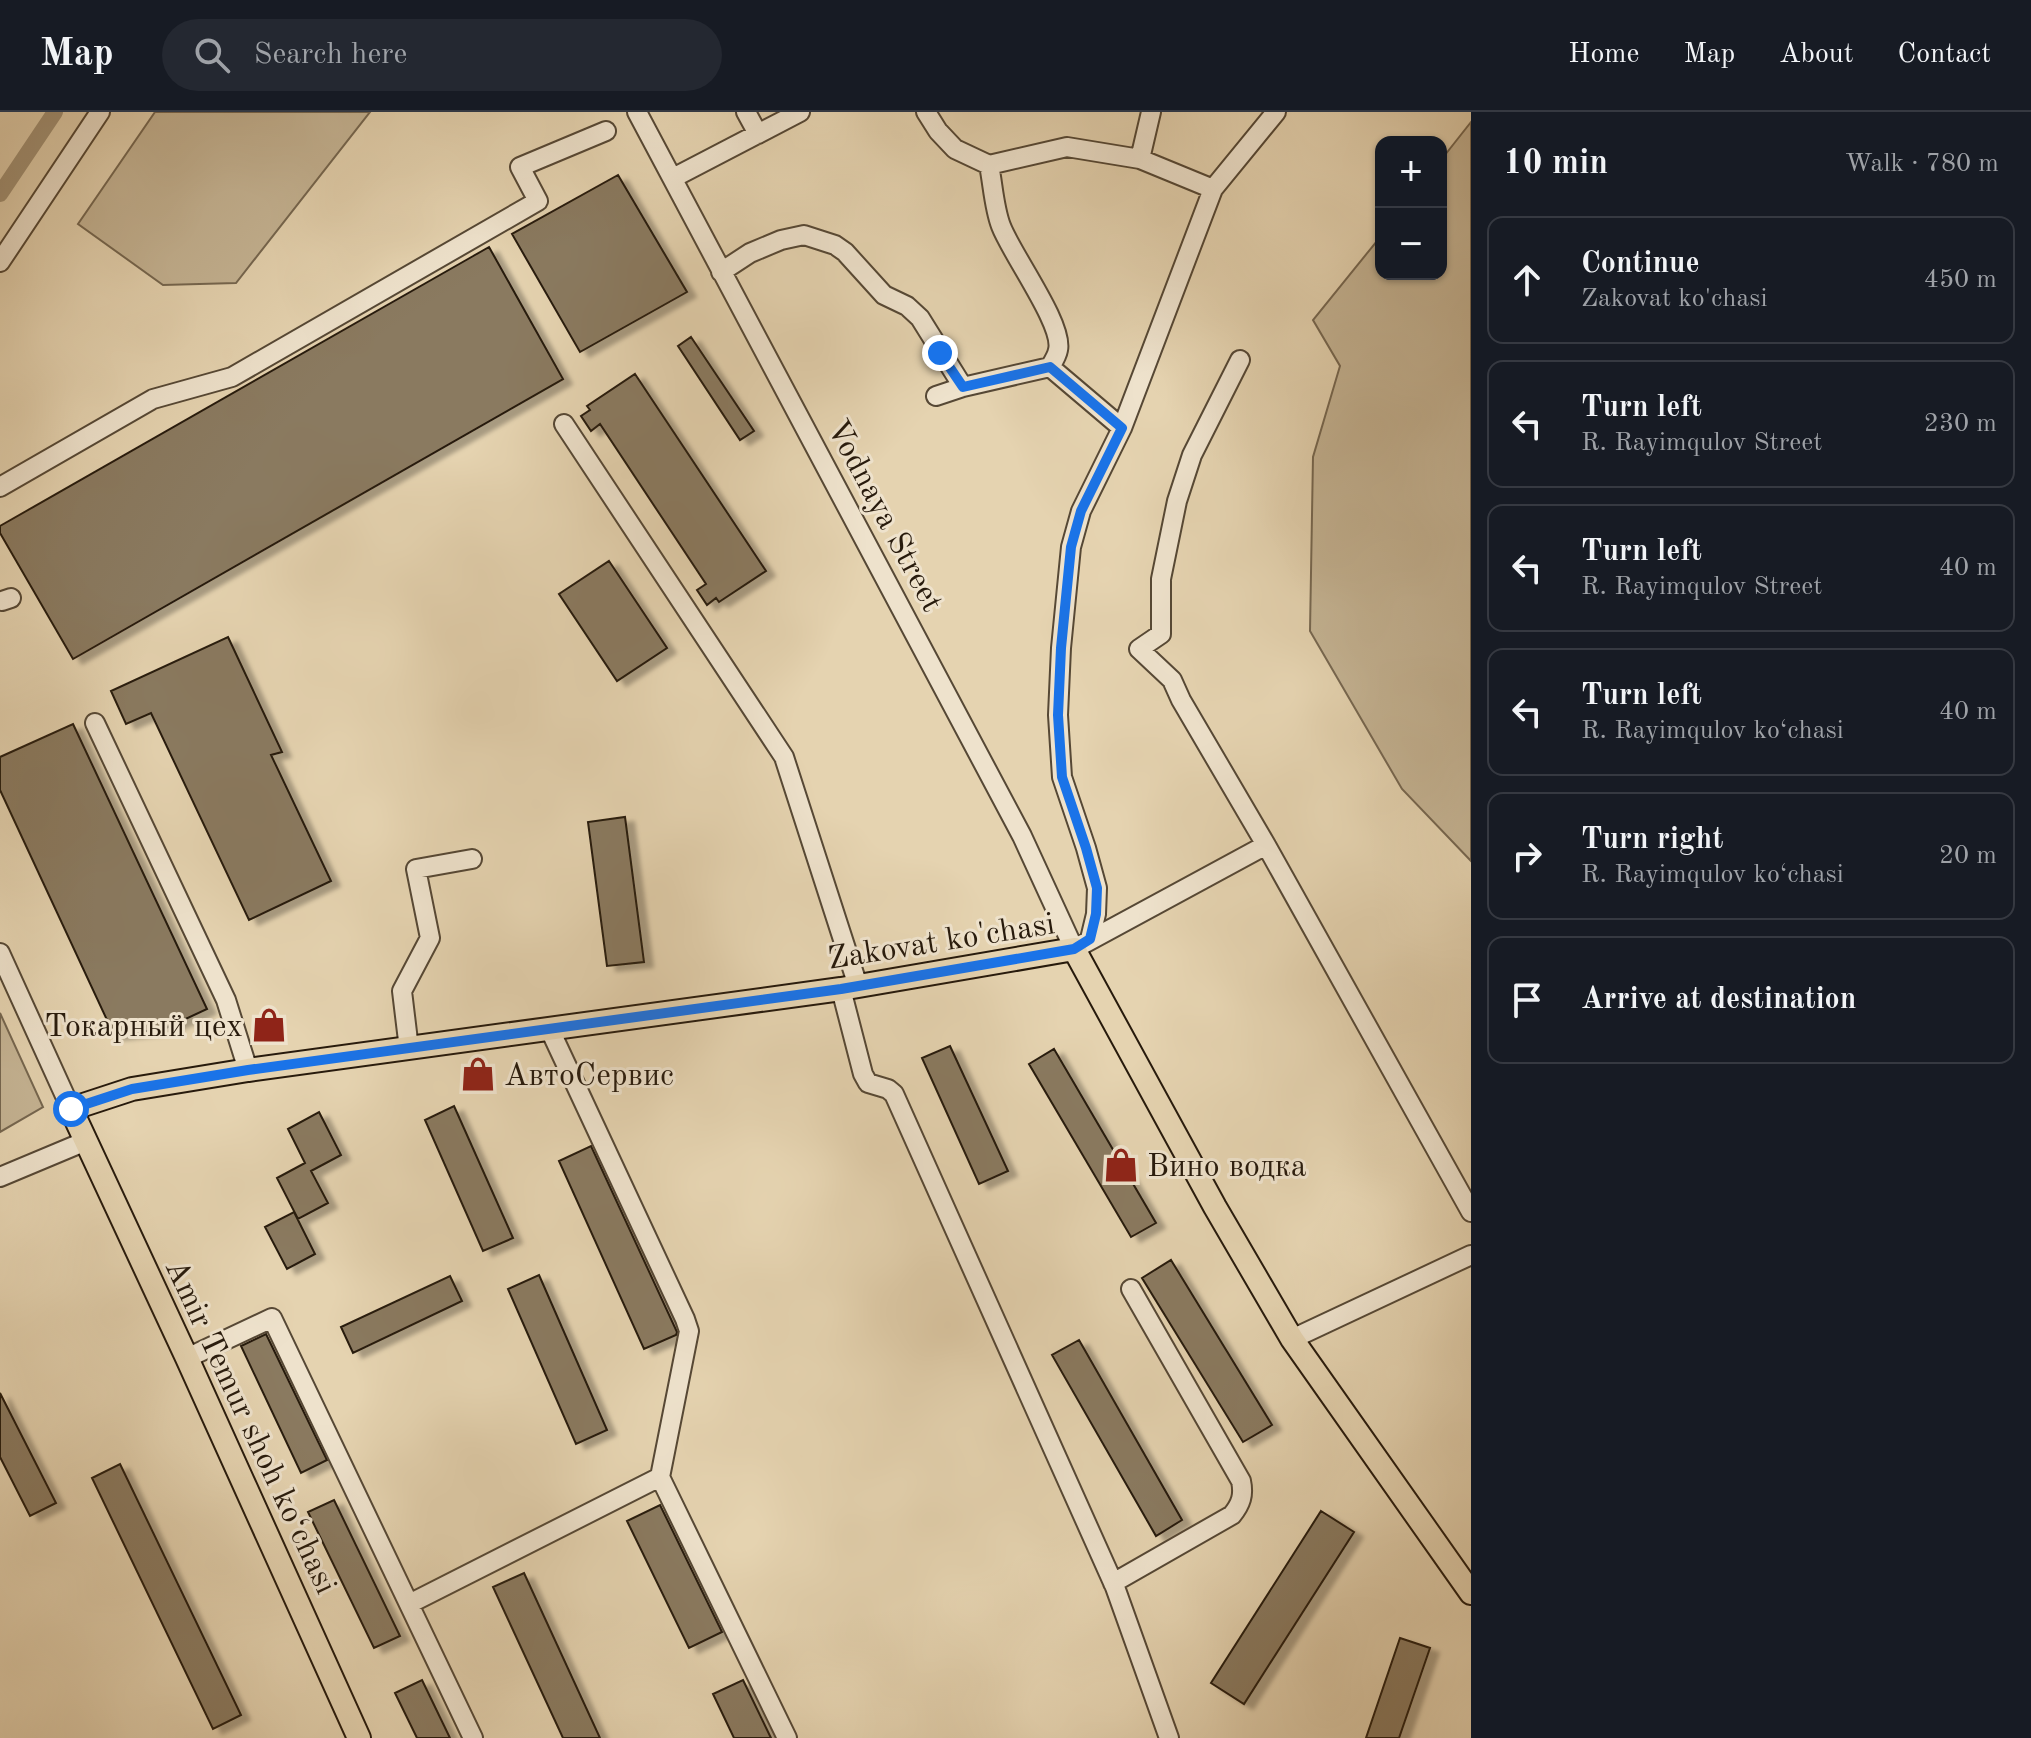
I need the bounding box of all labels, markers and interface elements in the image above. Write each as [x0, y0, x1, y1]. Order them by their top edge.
search box [162, 19, 722, 91]
icon: search [190, 33, 234, 77]
text: Map [40, 36, 114, 74]
text: Search here [254, 40, 407, 70]
text: Home [1568, 41, 1639, 69]
text: Map [1683, 41, 1735, 69]
text: About [1779, 41, 1854, 69]
text: Contact [1898, 41, 1991, 69]
map controls [1375, 136, 1447, 280]
button: + [1375, 136, 1447, 208]
text: 10 min [1503, 147, 1608, 181]
text: Walk · 780 m [1845, 151, 1999, 177]
button: − [1375, 208, 1447, 280]
text: Continue [1581, 249, 1700, 279]
icon: ahead [1505, 258, 1549, 302]
text: 450 m [1924, 267, 1997, 293]
text: Zakovat ko'chasi [1581, 286, 1768, 312]
route end [922, 335, 958, 371]
text: Turn left [1581, 393, 1702, 423]
icon: left [1505, 402, 1549, 446]
text: 230 m [1924, 411, 1997, 437]
street label: Vodnaya Street [819, 415, 947, 618]
text: R. Rayimqulov Street [1581, 430, 1822, 456]
text: Turn left [1581, 537, 1702, 567]
icon: left [1505, 546, 1549, 590]
text: 40 m [1939, 555, 1997, 581]
text: R. Rayimqulov Street [1581, 574, 1822, 600]
text: Turn left [1581, 681, 1702, 711]
icon: left [1505, 690, 1549, 734]
text: 40 m [1939, 699, 1997, 725]
text: R. Rayimqulov ko‘chasi [1581, 718, 1844, 744]
text: Turn right [1581, 825, 1723, 855]
icon: right [1505, 834, 1549, 878]
text: 20 m [1939, 843, 1997, 869]
text: R. Rayimqulov ko‘chasi [1581, 862, 1844, 888]
street label: Zakovat ko'chasi [826, 909, 1057, 977]
icon: arrive [1505, 978, 1549, 1022]
text: Arrive at destination [1581, 985, 1856, 1015]
shop icon: Токарный цех [250, 1006, 288, 1044]
place label: Токарный цех [44, 1012, 243, 1044]
shop icon: АвтоСервис [459, 1055, 497, 1093]
place label: АвтоСервис [504, 1061, 674, 1093]
route start [53, 1091, 89, 1127]
shop icon: Вино водка [1102, 1146, 1140, 1184]
place label: Вино водка [1147, 1152, 1307, 1184]
street label: Amir Temur shoh ko‘chasi [158, 1255, 341, 1600]

